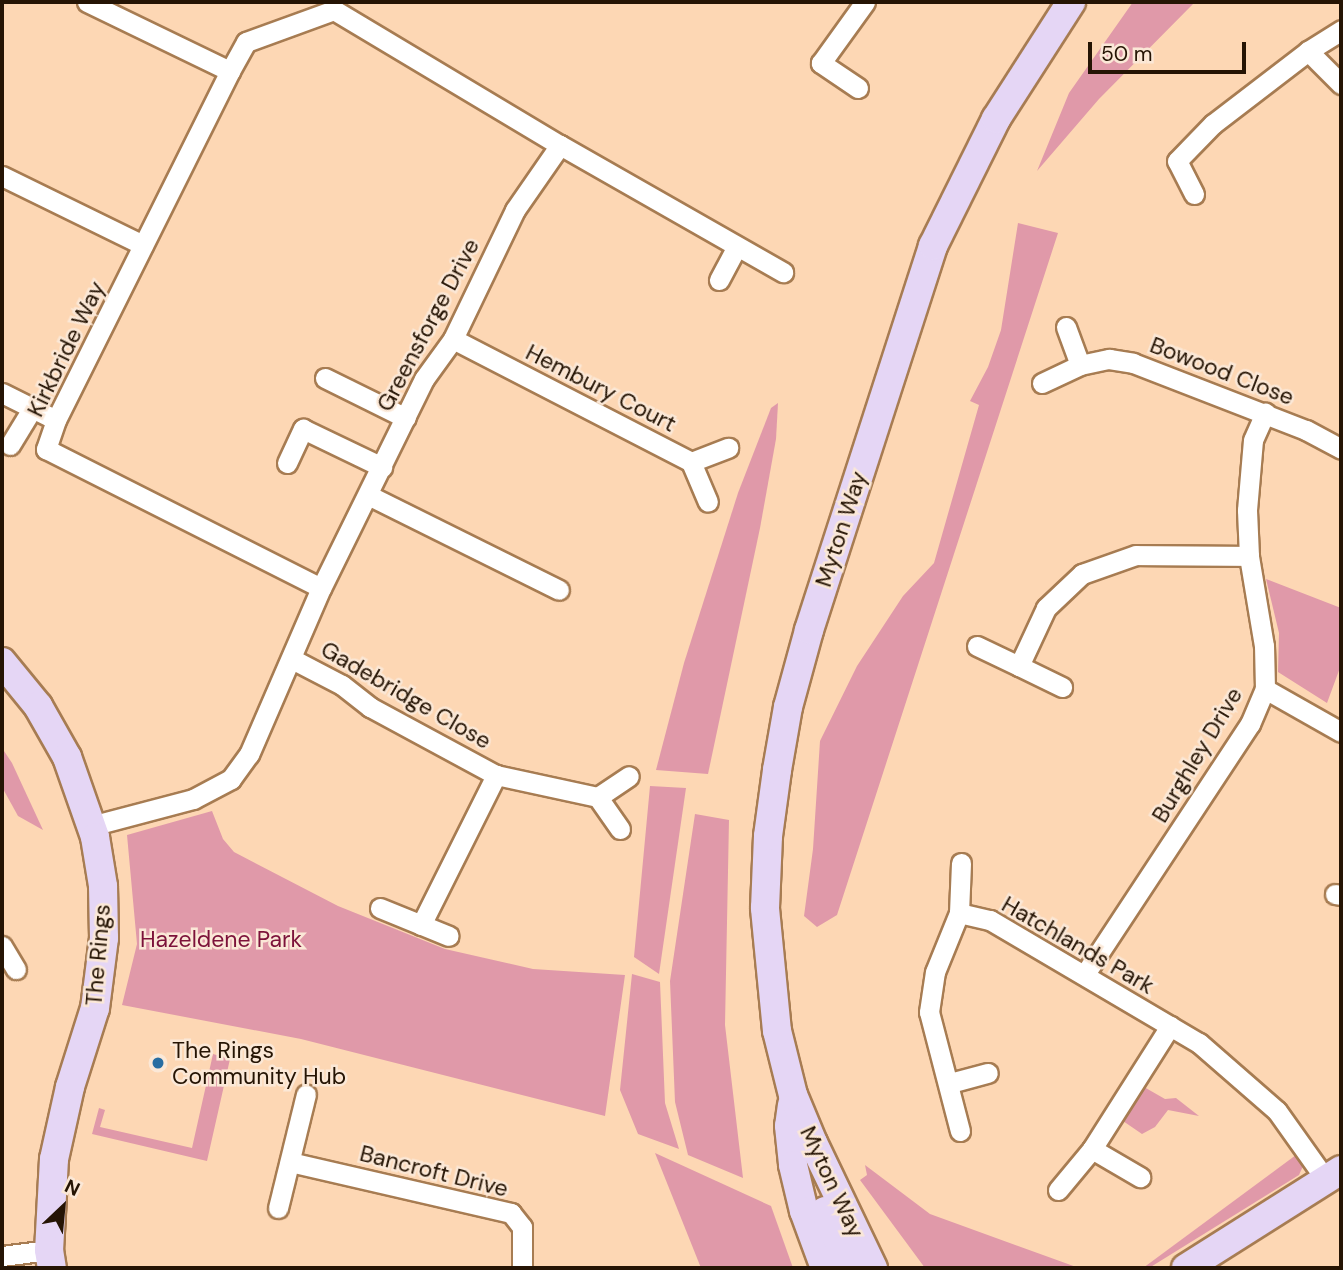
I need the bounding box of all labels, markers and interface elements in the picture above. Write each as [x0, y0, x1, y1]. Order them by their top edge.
scale bar [1091, 28, 1248, 72]
text: 50 m [1101, 40, 1152, 68]
street label: Greensforge Drive [371, 234, 485, 416]
street label: Kirkbride Way [21, 277, 111, 421]
street label: Bowood Close [1146, 331, 1298, 411]
street label: Hembury Court [521, 338, 681, 438]
street label: Myton Way [809, 468, 873, 590]
street label: Gadebridge Close [316, 635, 496, 755]
street label: Burghley Drive [1146, 683, 1248, 827]
street label: Hatchlands Park [997, 890, 1159, 1000]
street label: The Rings [80, 903, 116, 1007]
park label: Hazeldene Park [140, 925, 302, 953]
place label: The Rings Community Hub [172, 1036, 346, 1090]
marker: The Rings Community Hub [150, 1055, 166, 1071]
street label: Myton Way [794, 1122, 870, 1242]
street label: Bancroft Drive [357, 1139, 511, 1203]
north arrow [28, 1172, 98, 1242]
text: N [61, 1173, 84, 1202]

